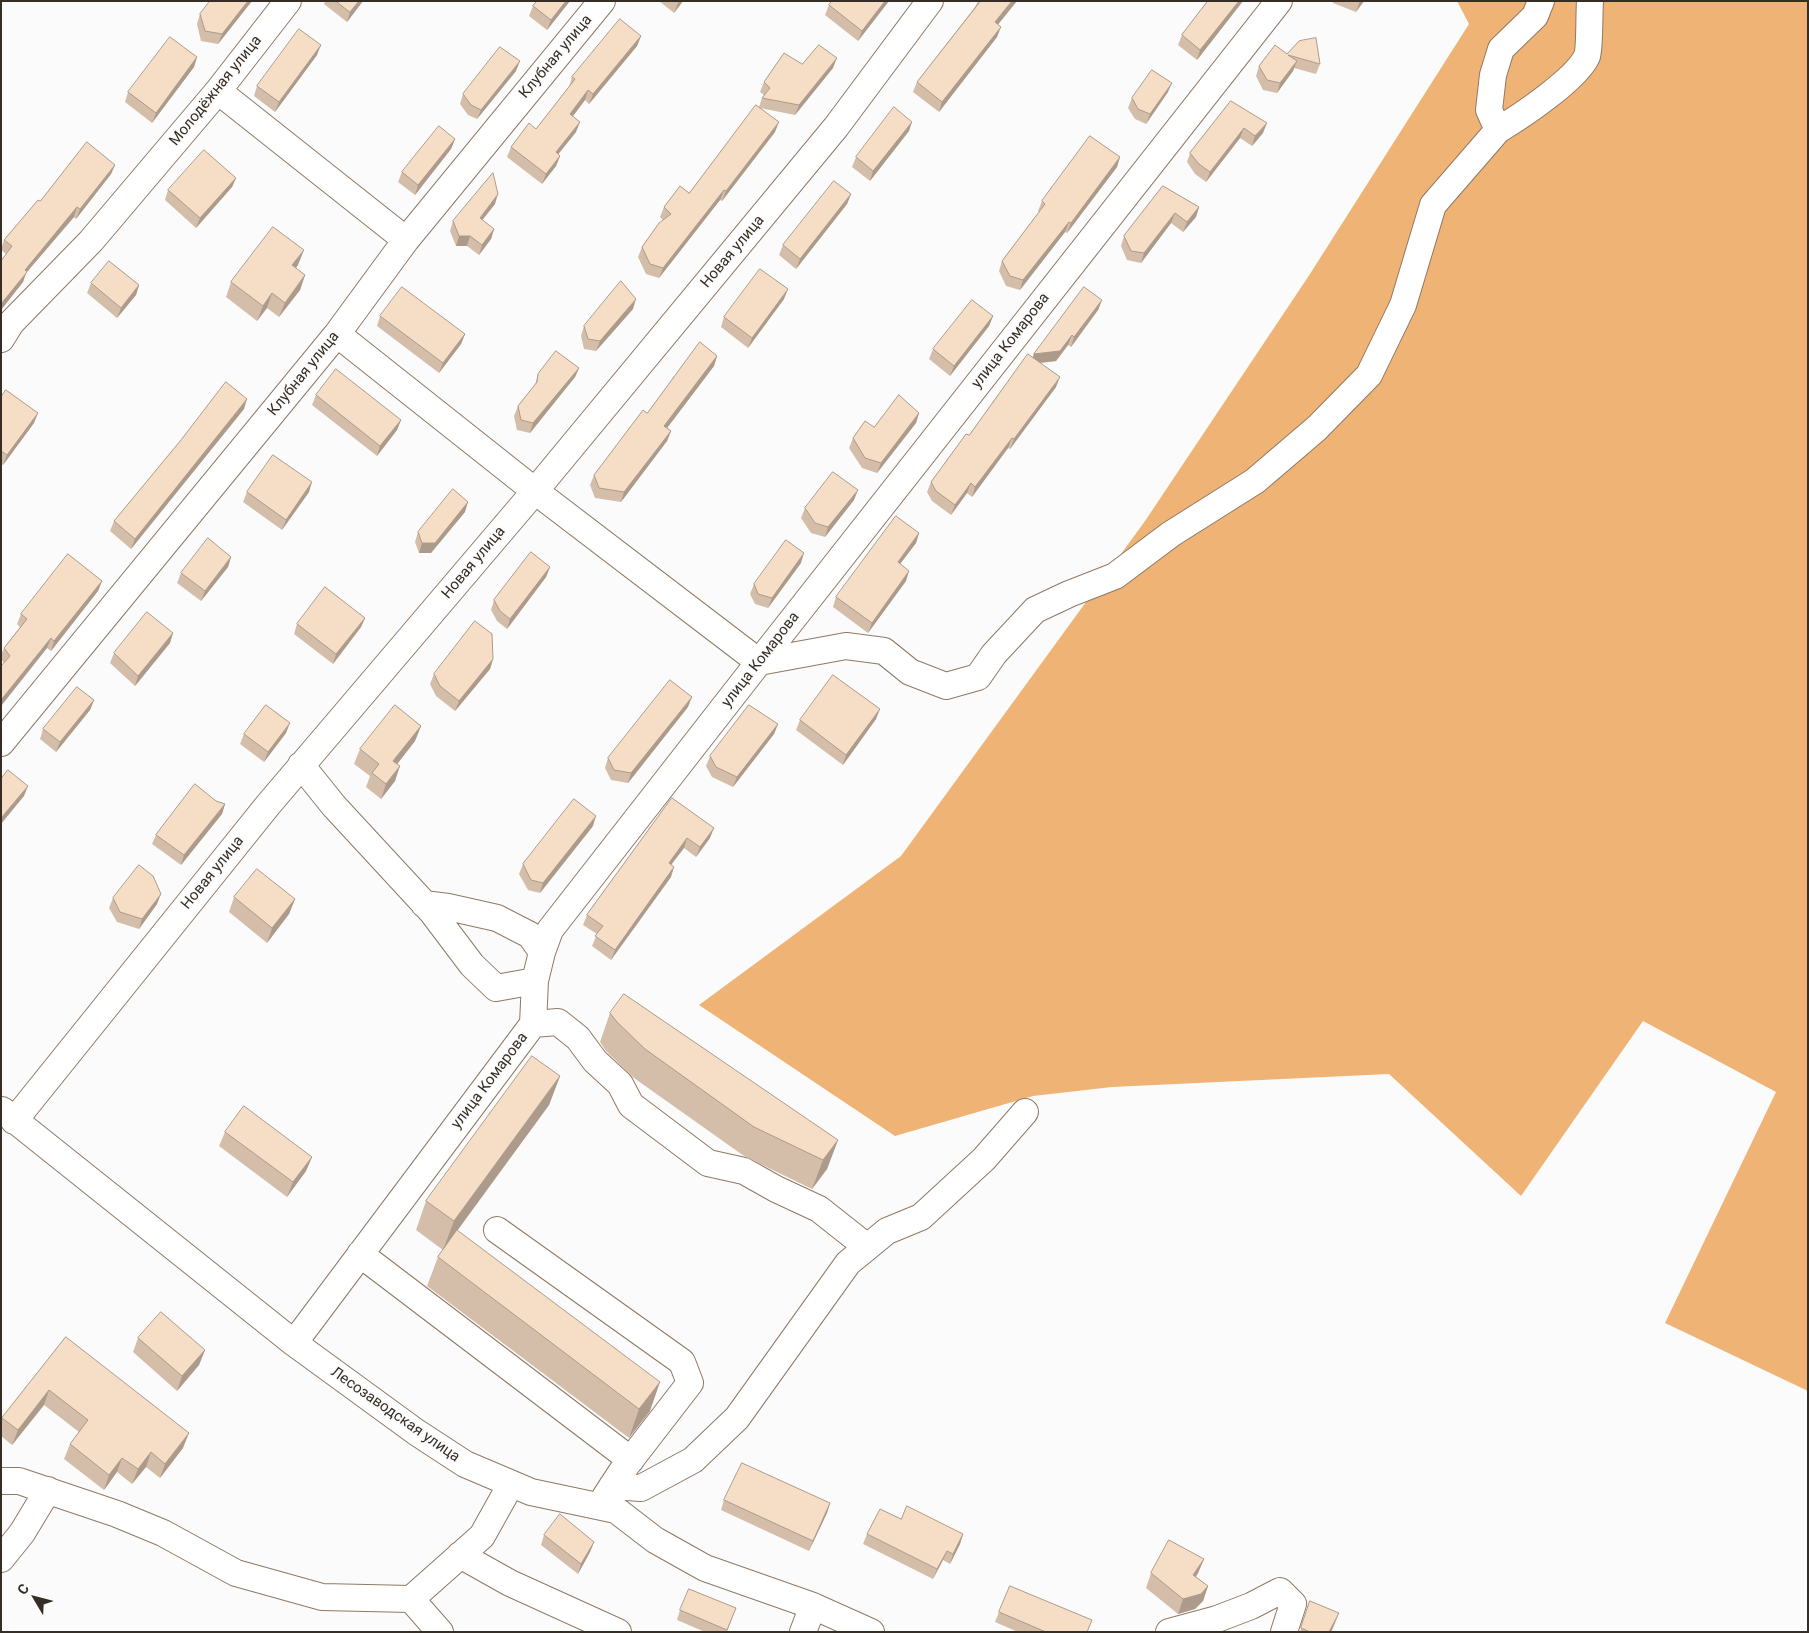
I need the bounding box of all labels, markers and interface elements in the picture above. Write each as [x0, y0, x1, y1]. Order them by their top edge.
street label: Клубная улица [516, 12, 596, 102]
street label: Молодёжная улица [166, 32, 266, 150]
street label: Новая улица [697, 212, 769, 292]
street label: улица Комарова [968, 290, 1054, 392]
street label: Клубная улица [264, 328, 344, 420]
street label: Новая улица [438, 523, 510, 603]
street label: улица Комарова [718, 609, 804, 711]
street label: Новая улица [178, 833, 248, 913]
street label: улица Комарова [448, 1029, 532, 1133]
street label: Лесозаводская улица [327, 1364, 463, 1466]
north arrow [10, 1573, 60, 1623]
text: С [14, 1581, 32, 1597]

